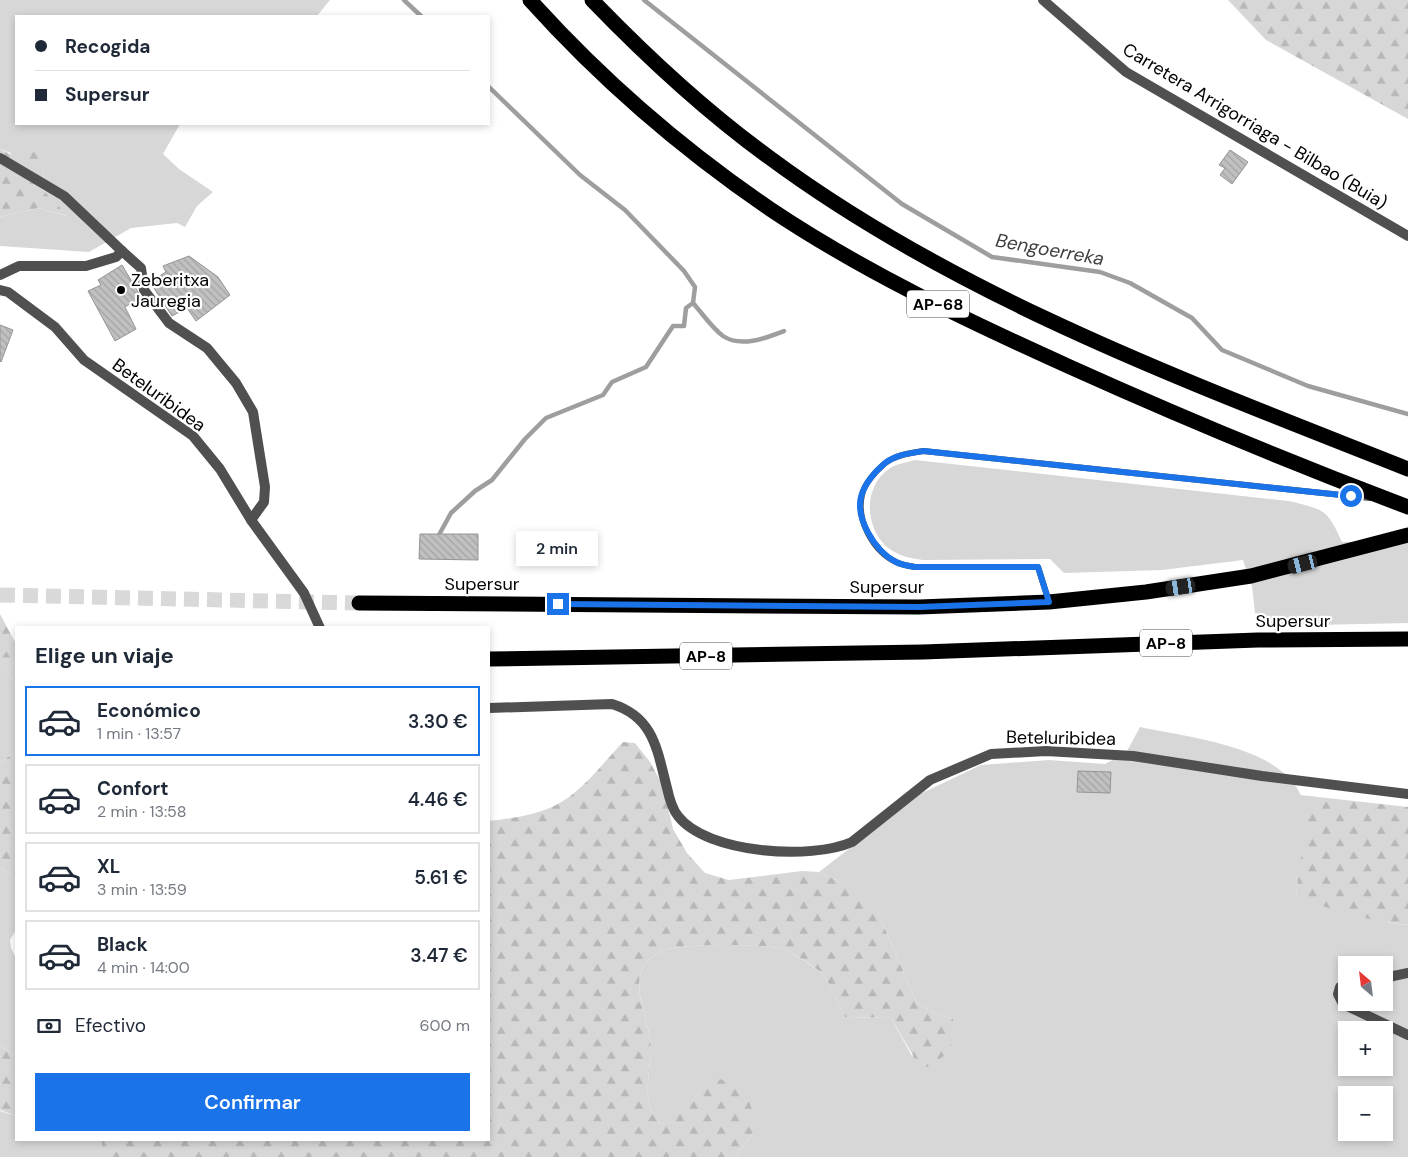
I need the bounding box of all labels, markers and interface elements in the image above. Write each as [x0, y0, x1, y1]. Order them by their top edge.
text: Recogida [65, 34, 150, 59]
street label: Carretera Arrigorriaga - Bilbao (Buia) [1118, 37, 1392, 215]
text: Supersur [65, 82, 149, 107]
water label: Bengoerreka [994, 228, 1106, 271]
place label: Zeberitxa Jauregia [131, 268, 209, 313]
marker: Zeberitxa Jauregia [115, 284, 127, 296]
road number: AP-68 [907, 290, 969, 318]
street label: Beteluribidea [107, 353, 211, 437]
route start [1340, 485, 1362, 507]
callout: 2 min [517, 532, 599, 566]
text: 2 min [536, 538, 578, 559]
car [1286, 553, 1319, 575]
street label: Supersur [445, 572, 520, 596]
street label: Supersur [850, 575, 925, 599]
car [1165, 577, 1196, 597]
route end [547, 593, 569, 615]
street label: Supersur [1256, 609, 1331, 633]
road number: AP-8 [1140, 630, 1192, 656]
text: Elige un viaje [35, 641, 174, 670]
road number: AP-8 [680, 642, 732, 669]
text: Económico [97, 698, 201, 723]
icon: car [37, 699, 82, 744]
text: 3.30 € [408, 709, 468, 734]
text: 1 min · 13:57 [97, 723, 181, 744]
street label: Beteluribidea [1006, 725, 1116, 751]
text: Confort [97, 776, 169, 801]
icon: car [37, 777, 82, 822]
text: 4.46 € [408, 787, 468, 812]
text: 2 min · 13:58 [97, 801, 187, 822]
text: XL [97, 854, 120, 879]
icon: car [37, 855, 82, 900]
text: 5.61 € [414, 865, 468, 890]
text: 3 min · 13:59 [97, 879, 187, 900]
text: Black [97, 932, 148, 957]
icon: car [37, 933, 82, 978]
text: 3.47 € [410, 943, 468, 968]
north arrow [1338, 956, 1392, 1011]
map controls [1338, 956, 1393, 1141]
text: 4 min · 14:00 [97, 957, 190, 978]
icon: cash [35, 1012, 63, 1040]
text: Efectivo [75, 1013, 146, 1038]
text: 600 m [420, 1015, 470, 1036]
button: + [1338, 1021, 1393, 1076]
button: Confirmar [35, 1073, 470, 1131]
button: − [1338, 1086, 1393, 1141]

